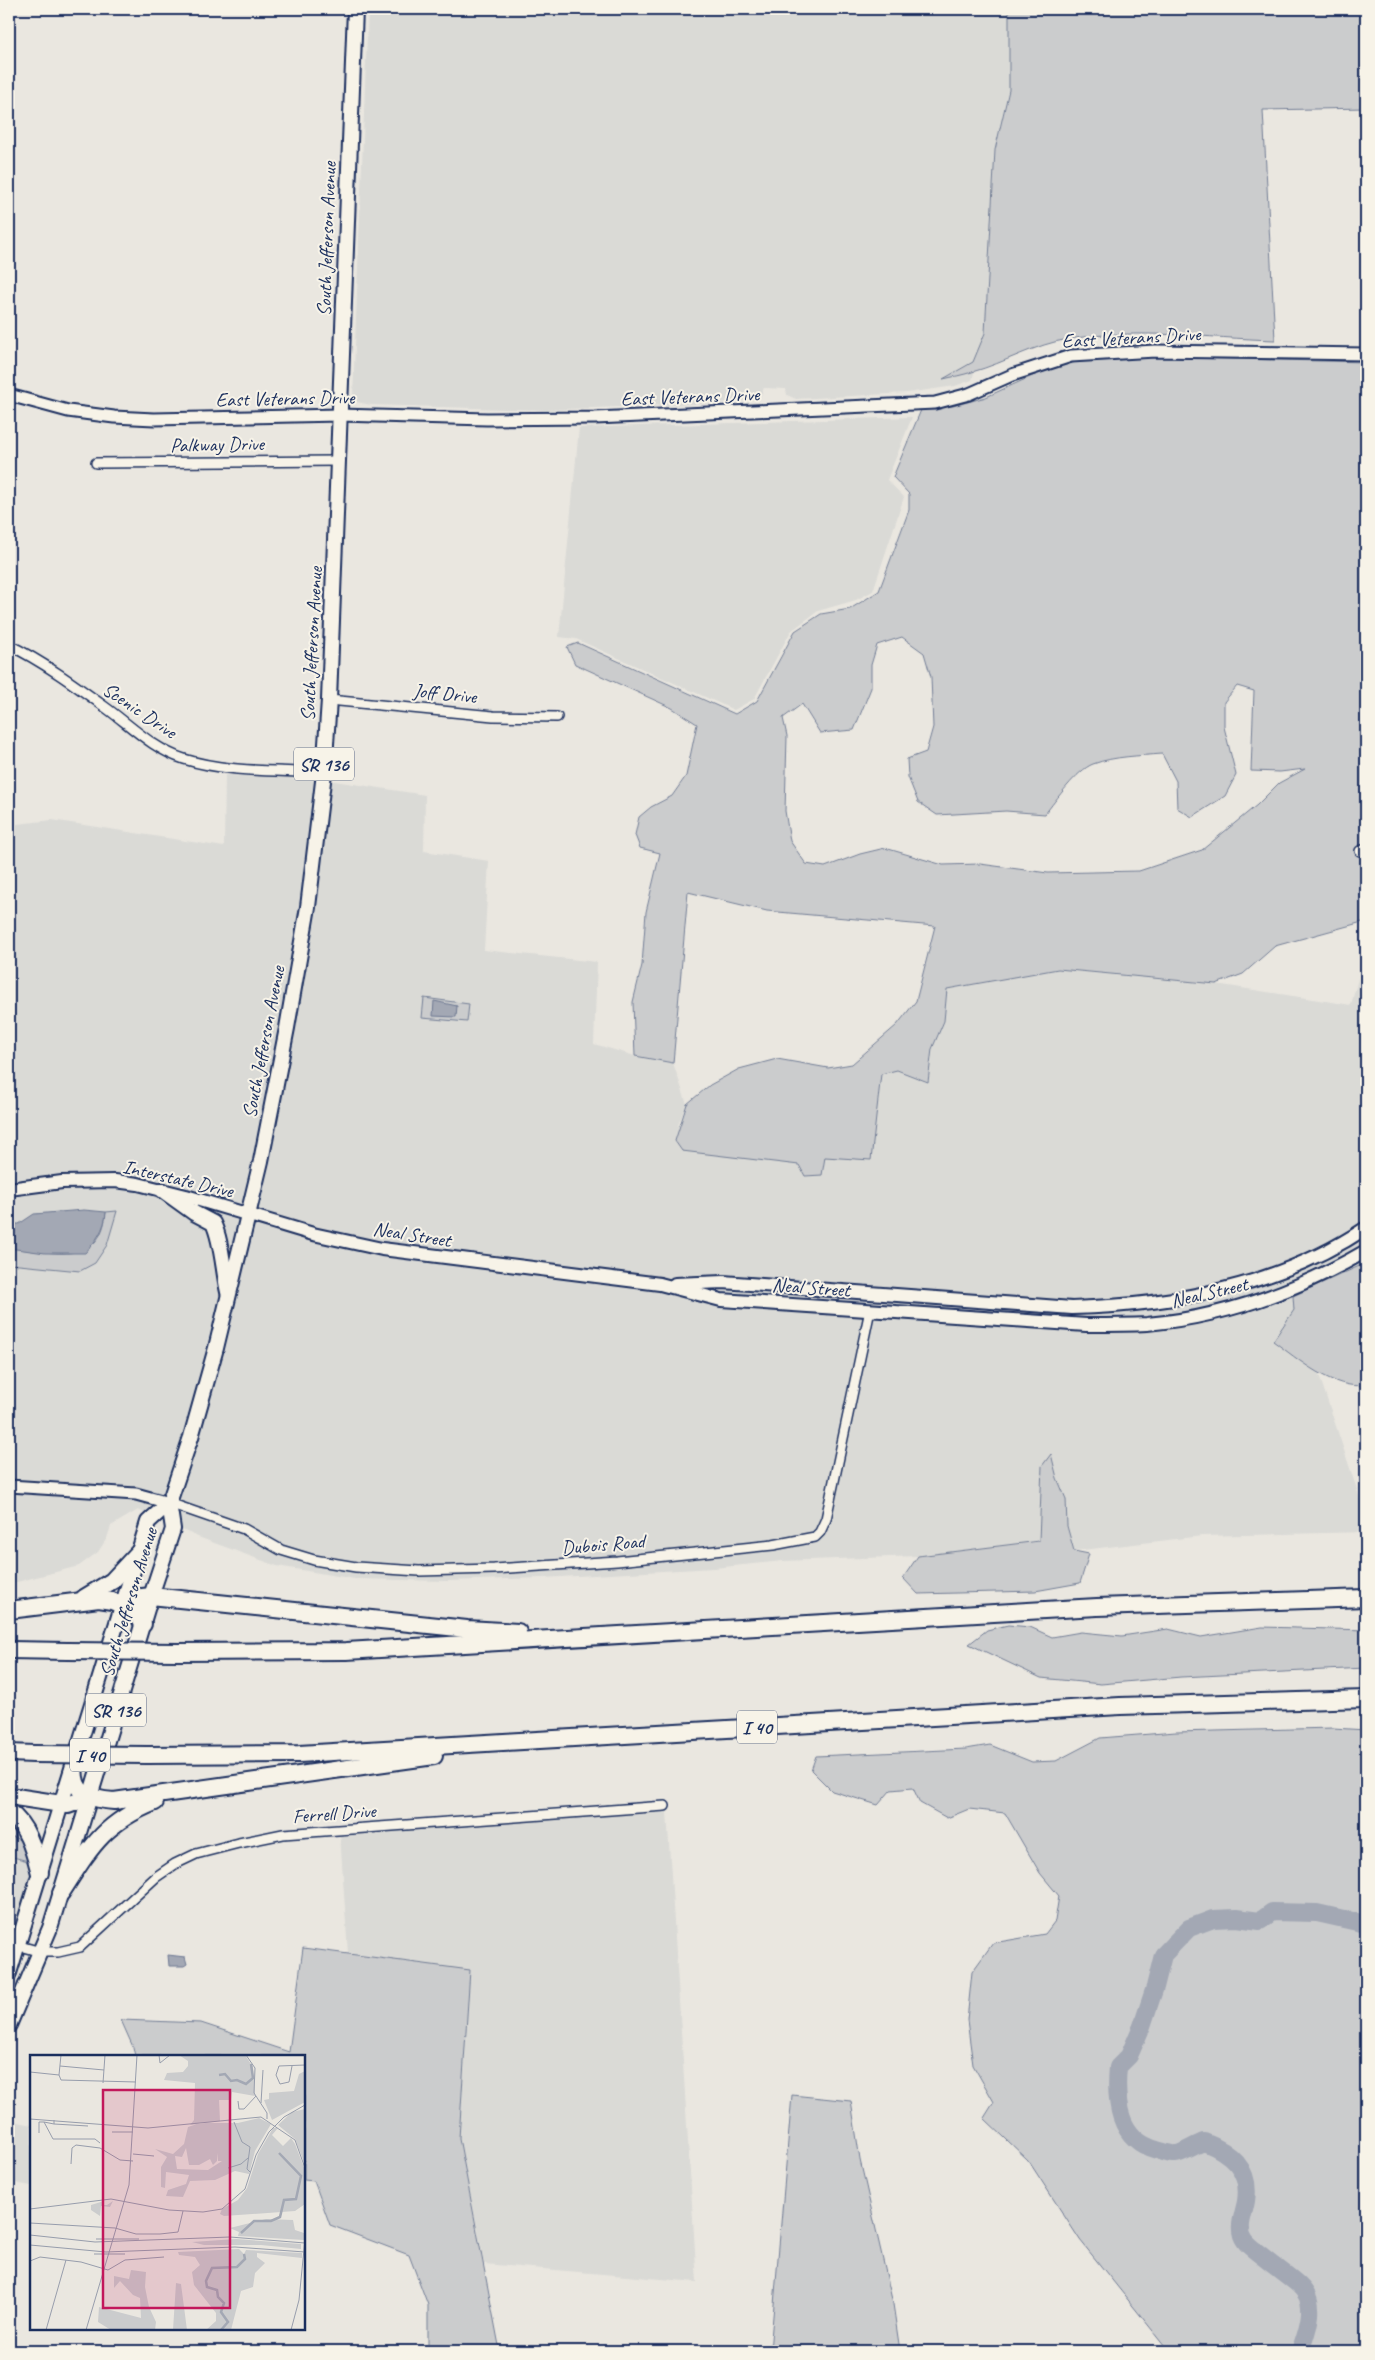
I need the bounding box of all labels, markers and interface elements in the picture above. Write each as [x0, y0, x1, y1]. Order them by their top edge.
street label: South Jefferson Avenue [311, 160, 342, 317]
street label: East Veterans Drive [1061, 321, 1202, 354]
street label: East Veterans Drive [620, 382, 761, 411]
street label: East Veterans Drive [215, 385, 356, 412]
street label: Palkway Drive [170, 431, 265, 458]
street label: South Jefferson Avenue [295, 565, 328, 722]
street label: Scenic Drive [98, 677, 183, 745]
street label: Joff Drive [411, 678, 479, 709]
road number: SR 136 [294, 748, 354, 781]
street label: South Jefferson Avenue [236, 962, 291, 1120]
street label: Interstate Drive [120, 1154, 237, 1204]
street label: Neal Street [371, 1216, 455, 1253]
street label: Neal Street [1168, 1271, 1252, 1313]
street label: Neal Street [771, 1272, 853, 1303]
street label: South Jefferson Avenue [94, 1523, 163, 1680]
street label: Dubois Road [560, 1528, 649, 1561]
road number: SR 136 [86, 1694, 146, 1726]
road number: I 40 [737, 1710, 777, 1744]
road number: I 40 [70, 1738, 110, 1772]
street label: Ferrell Drive [292, 1798, 378, 1829]
inset map [30, 2055, 305, 2330]

